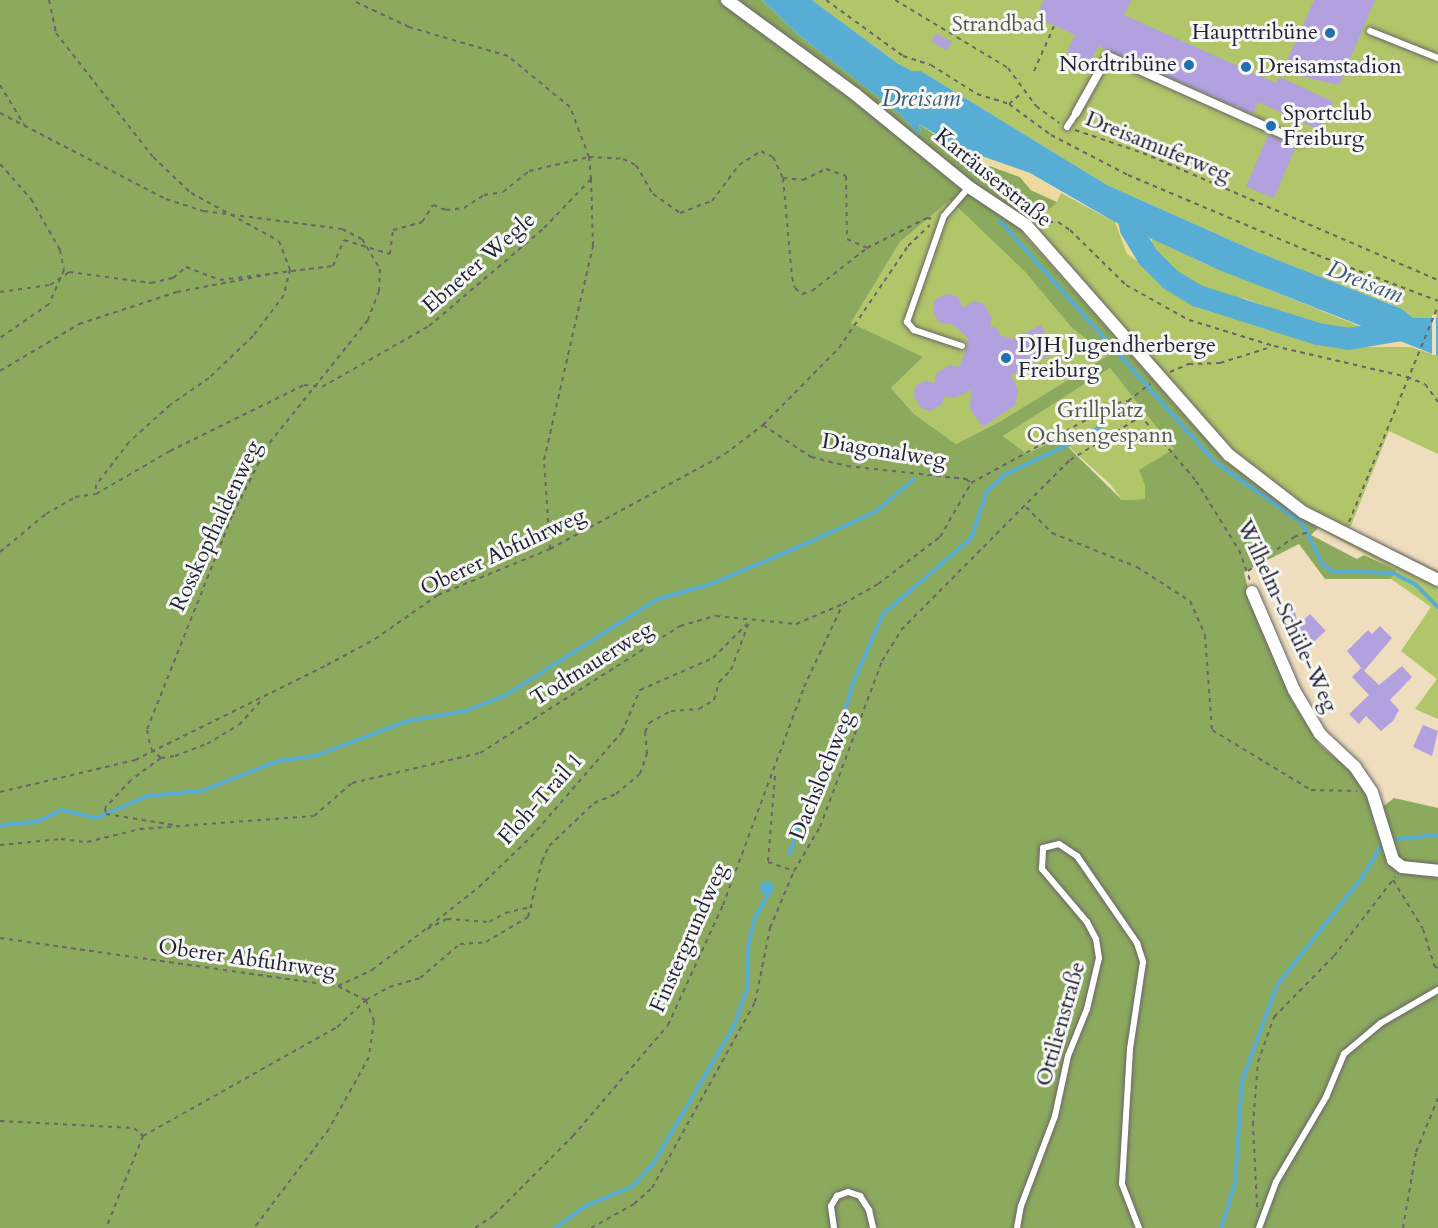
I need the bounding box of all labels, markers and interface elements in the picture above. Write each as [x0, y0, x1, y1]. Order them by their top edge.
park label: Strandbad [952, 12, 1044, 38]
place label: Haupttribüne [1192, 20, 1318, 46]
marker: Haupttribüne [1323, 26, 1337, 40]
place label: Nordtribüne [1059, 52, 1177, 78]
place label: Dreisamstadion [1258, 54, 1402, 80]
marker: Nordtribüne [1182, 58, 1196, 72]
marker: Dreisamstadion [1239, 60, 1253, 74]
water label: Dreisam [881, 85, 961, 113]
place label: Sportclub Freiburg [1283, 100, 1372, 152]
street label: Dreisamuferweg [1082, 106, 1234, 188]
marker: Sportclub Freiburg [1264, 119, 1278, 133]
street label: Kartäuserstraße [929, 123, 1057, 233]
street label: Ebneter Wegle [417, 207, 541, 319]
water label: Dreisam [1323, 254, 1407, 310]
place label: DJH Jugendherberge Freiburg [1018, 332, 1216, 384]
marker: DJH Jugendherberge Freiburg [999, 351, 1013, 365]
park label: Grillplatz Ochsengespann [1027, 397, 1173, 448]
street label: Diagonalweg [820, 428, 948, 474]
street label: Rosskopfhaldenweg [165, 436, 267, 616]
street label: Oberer Abfuhrweg [416, 502, 590, 602]
street label: Wilhelm-Schüle-Weg [1231, 516, 1343, 716]
street label: Todtnauerweg [526, 616, 658, 712]
street label: Dachslochweg [784, 708, 860, 844]
street label: Floh-Trail 1 [493, 748, 589, 850]
street label: Finstergrundweg [644, 859, 734, 1017]
street label: Oberer Abfuhrweg [157, 933, 337, 985]
street label: Ottilienstraße [1031, 959, 1091, 1089]

